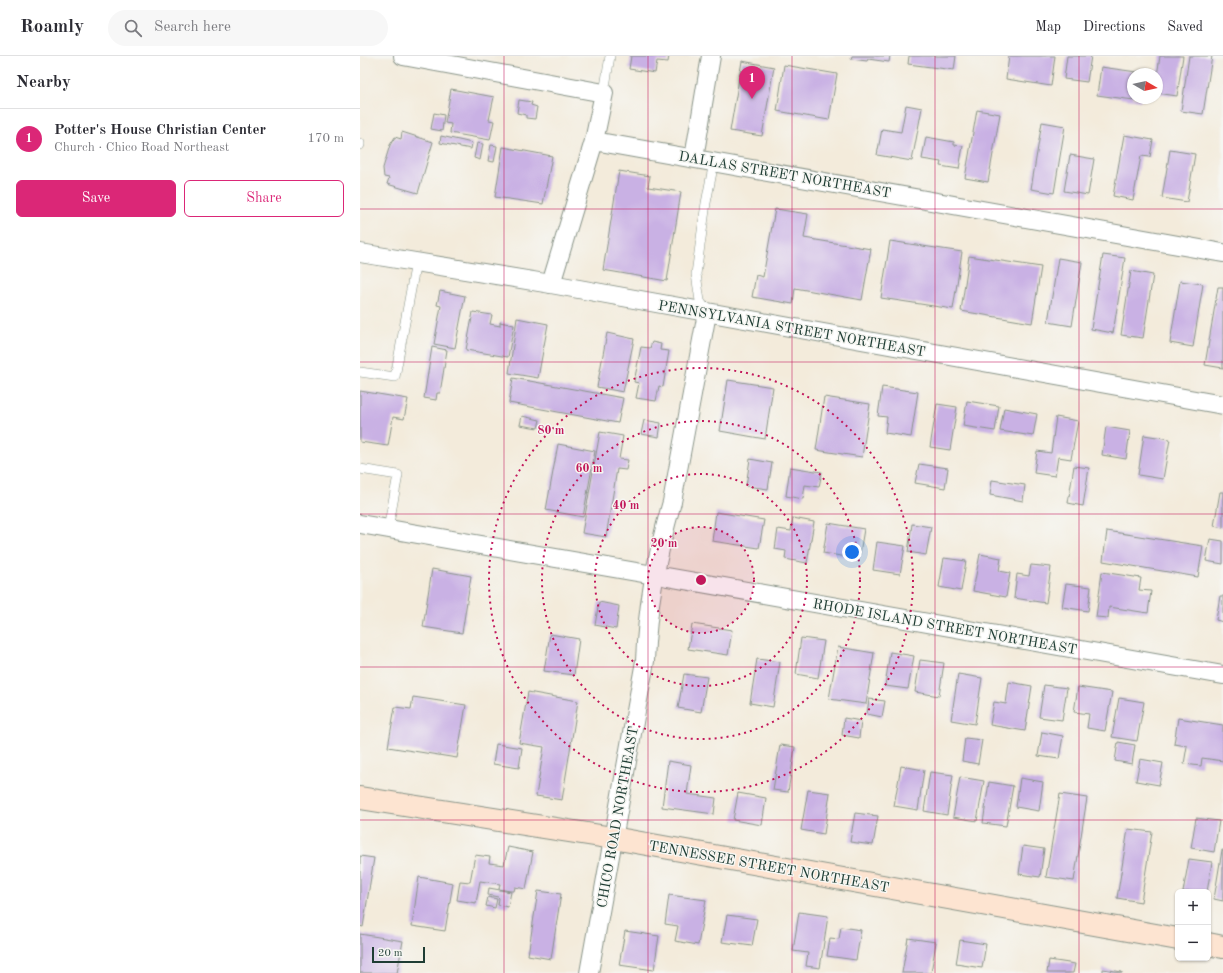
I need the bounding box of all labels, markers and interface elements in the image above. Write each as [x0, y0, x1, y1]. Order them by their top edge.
search box [108, 10, 388, 46]
icon: search [122, 17, 144, 39]
text: Roamly [20, 18, 84, 37]
text: Search here [154, 20, 231, 35]
text: Map [1035, 20, 1061, 34]
text: Directions [1083, 20, 1145, 34]
text: Saved [1167, 20, 1203, 34]
pin: 1 [739, 66, 765, 99]
north arrow [1127, 68, 1163, 104]
text: Nearby [16, 74, 71, 91]
text: Potter's House Christian Center [54, 123, 266, 138]
text: 1 [25, 132, 33, 145]
text: 170 m [307, 132, 344, 145]
text: Church · Chico Road Northeast [54, 141, 229, 154]
street label: DALLAS STREET NORTHEAST [678, 149, 892, 201]
button: Save [16, 180, 176, 217]
button: Share [184, 180, 344, 217]
street label: PENNSYLVANIA STREET NORTHEAST [657, 299, 927, 359]
text: 80 m [538, 425, 565, 437]
text: 60 m [576, 463, 603, 475]
text: 40 m [613, 500, 640, 512]
text: 20 m [651, 538, 678, 550]
your location [842, 542, 862, 562]
centre of rings [694, 573, 708, 587]
street label: RHODE ISLAND STREET NORTHEAST [812, 597, 1078, 657]
street label: CHICO ROAD NORTHEAST [595, 725, 641, 909]
street label: TENNESSEE STREET NORTHEAST [647, 839, 890, 895]
map controls [1175, 889, 1211, 961]
button: + [1175, 889, 1211, 925]
button: − [1175, 925, 1211, 961]
scale bar [372, 945, 425, 964]
text: 20 m [378, 948, 403, 959]

